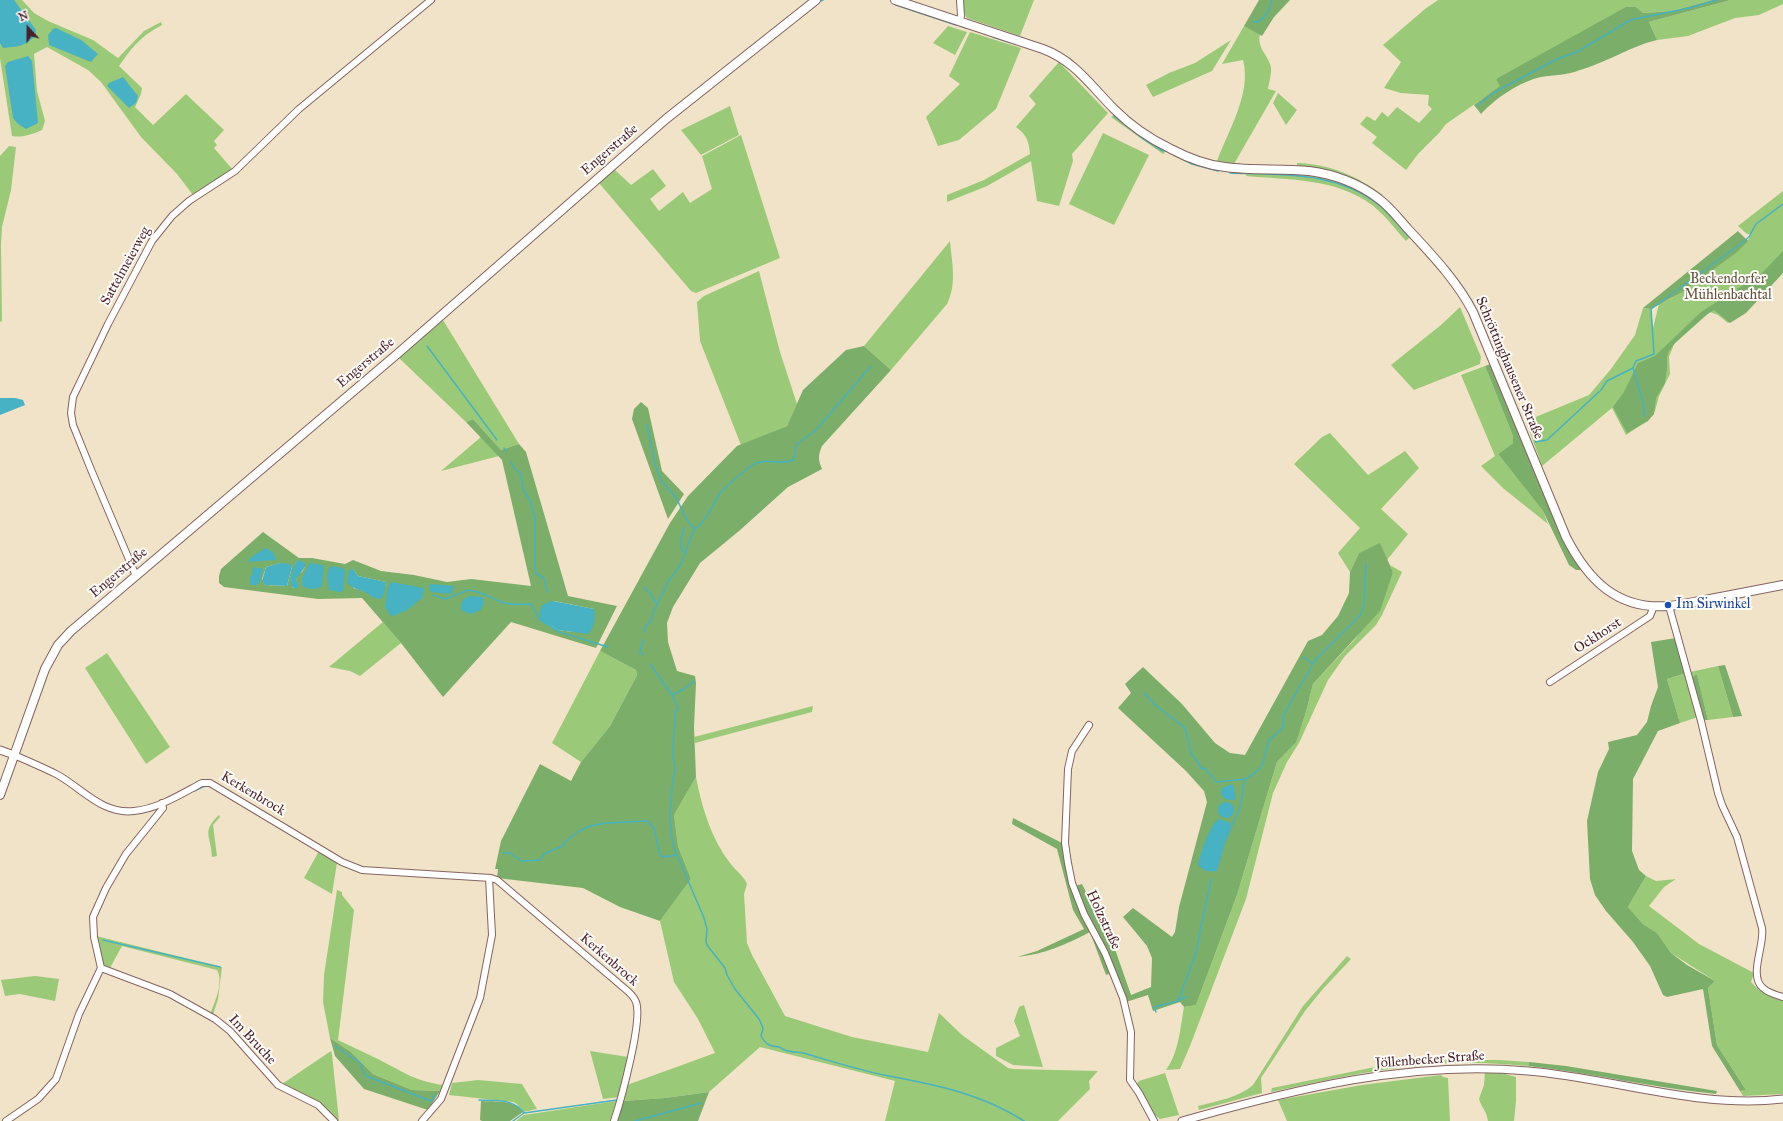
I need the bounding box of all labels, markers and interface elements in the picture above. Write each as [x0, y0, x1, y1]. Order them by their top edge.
north arrow [8, 8, 48, 48]
text: N [17, 9, 30, 24]
street label: Engerstraße [578, 121, 642, 179]
street label: Sattelmeierweg [97, 224, 155, 308]
park label: Beckendorfer Mühlenbachtal [1684, 272, 1772, 304]
street label: Schröttinghausener Straße [1471, 294, 1547, 442]
street label: Engerstraße [334, 334, 398, 392]
street label: Engerstraße [87, 544, 151, 602]
place label: Im Sirwinkel [1676, 597, 1751, 613]
marker: Im Sirwinkel [1663, 600, 1673, 610]
street label: Ockhorst [1571, 614, 1625, 658]
street label: Kerkenbrock [218, 768, 288, 820]
street label: Holzstraße [1082, 888, 1124, 952]
street label: Kerkenbrock [576, 930, 642, 990]
street label: Im Bruche [225, 1012, 279, 1068]
street label: Jöllenbecker Straße [1375, 1048, 1485, 1072]

